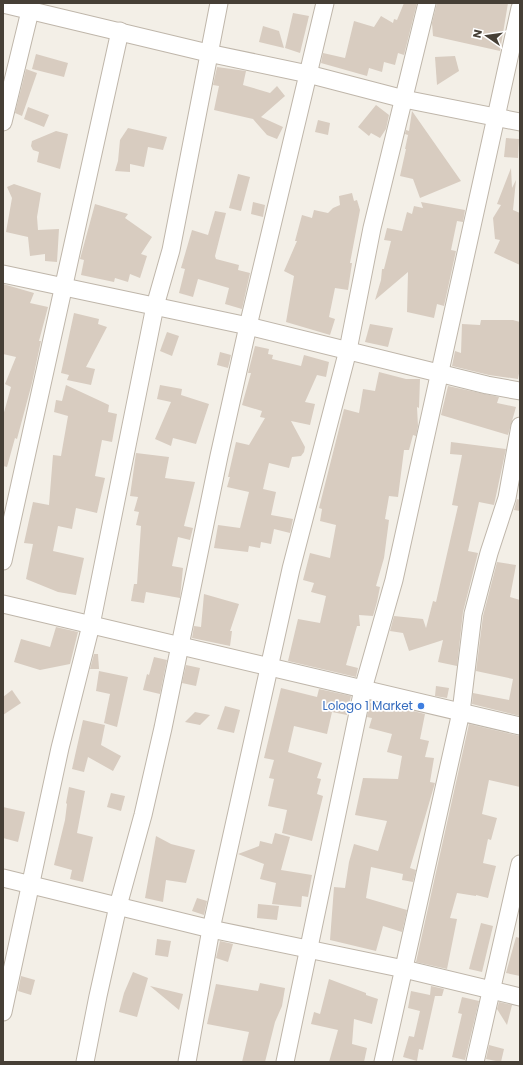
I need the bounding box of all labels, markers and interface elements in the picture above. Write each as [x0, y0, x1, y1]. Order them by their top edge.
north arrow [467, 16, 507, 56]
text: N [469, 28, 486, 40]
place label: Lologo 1 Market [323, 697, 413, 714]
marker: Lologo 1 Market [416, 701, 426, 711]

